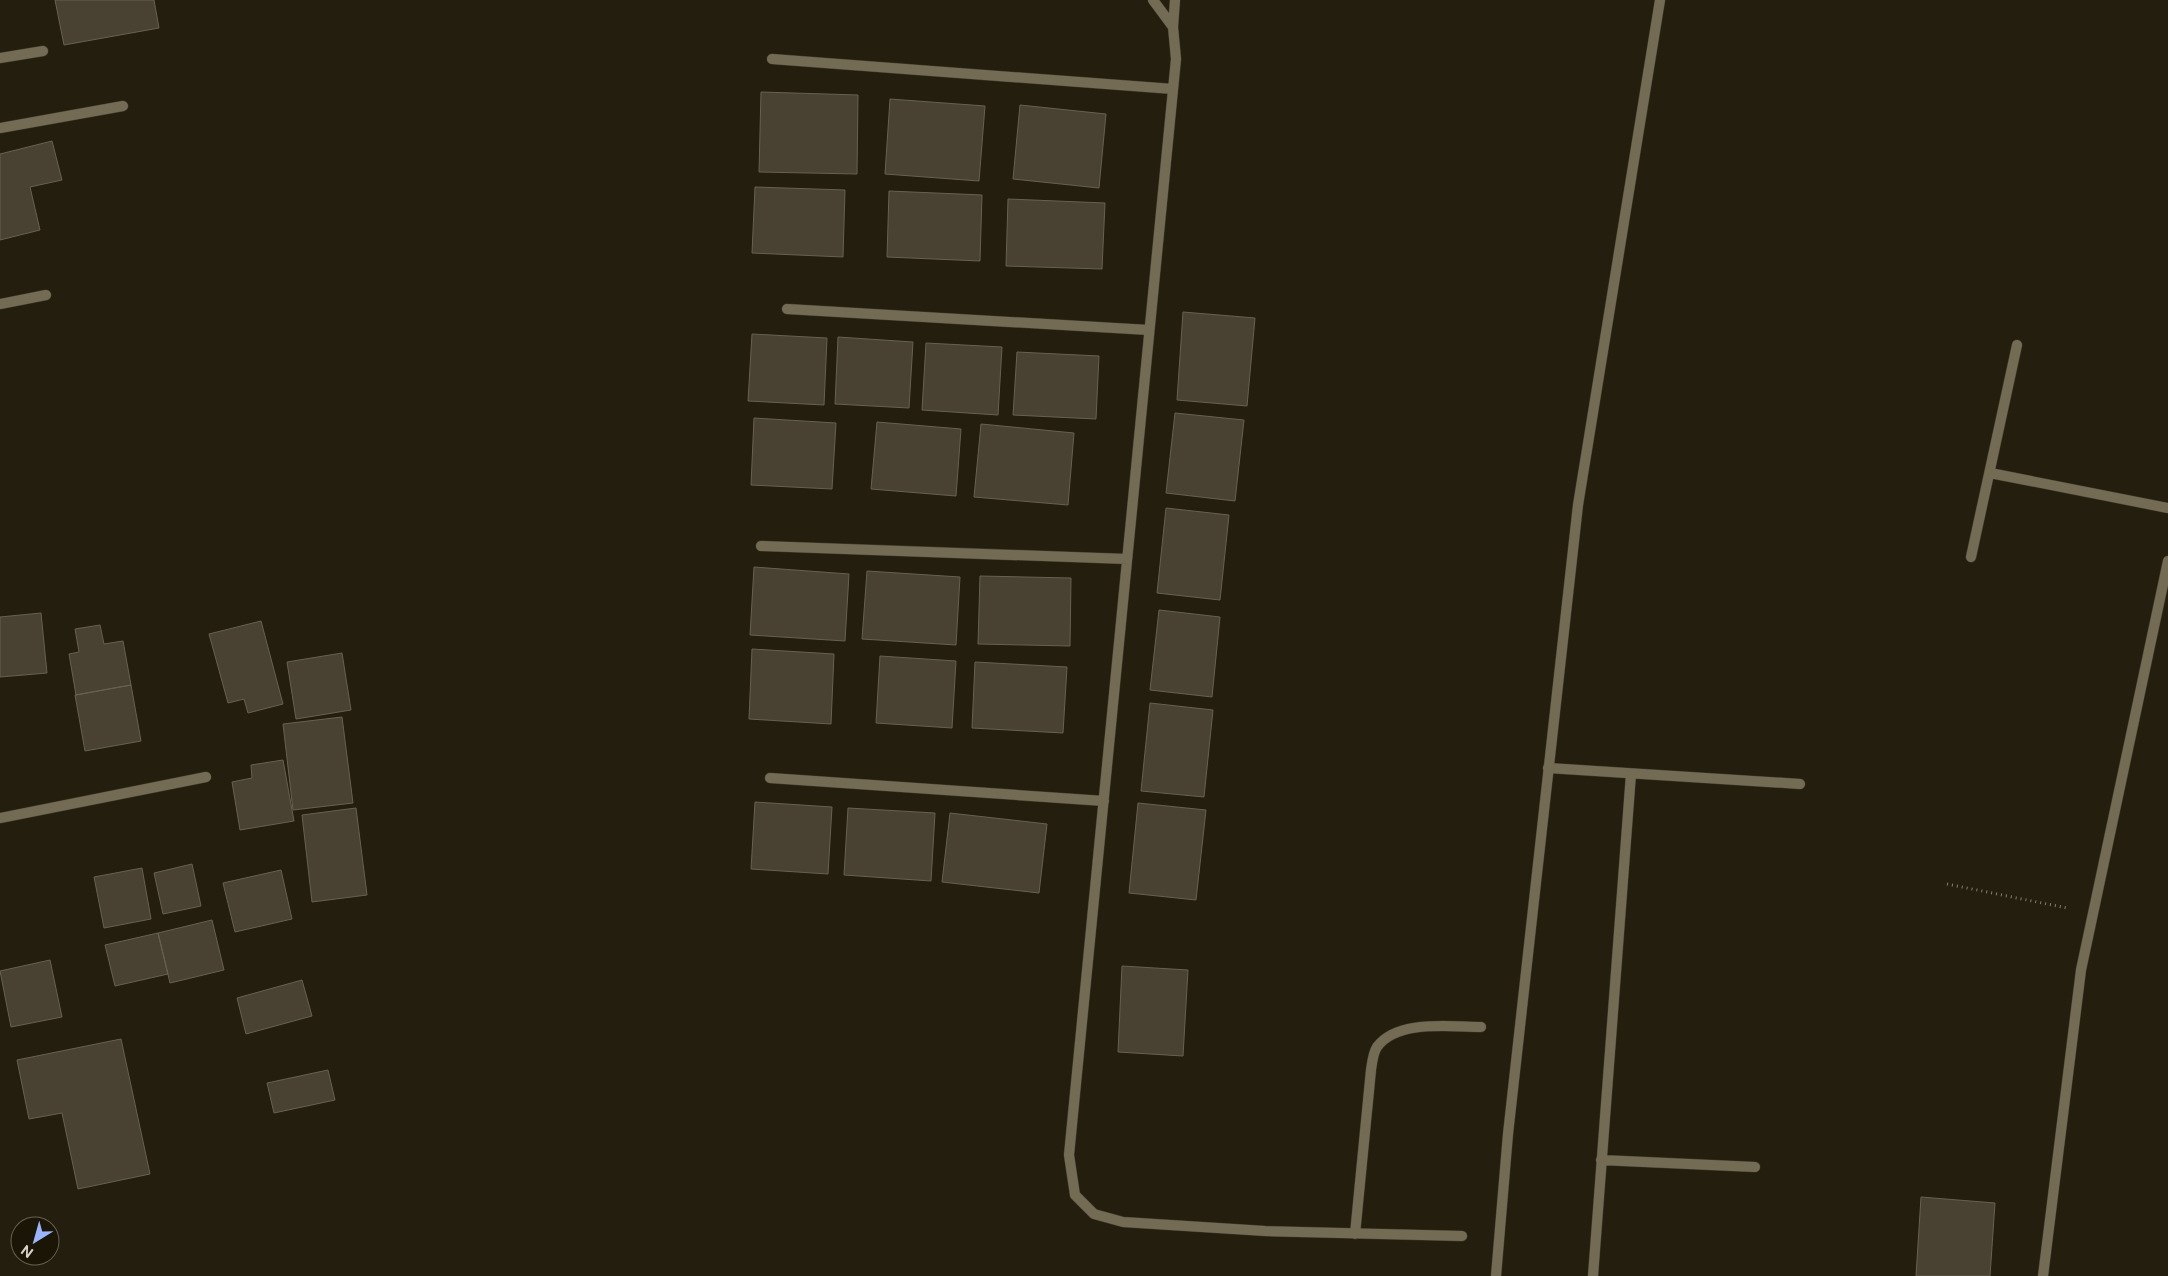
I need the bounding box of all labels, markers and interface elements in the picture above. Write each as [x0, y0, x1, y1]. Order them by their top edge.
north arrow [10, 1216, 60, 1266]
text: N [18, 1242, 36, 1261]

